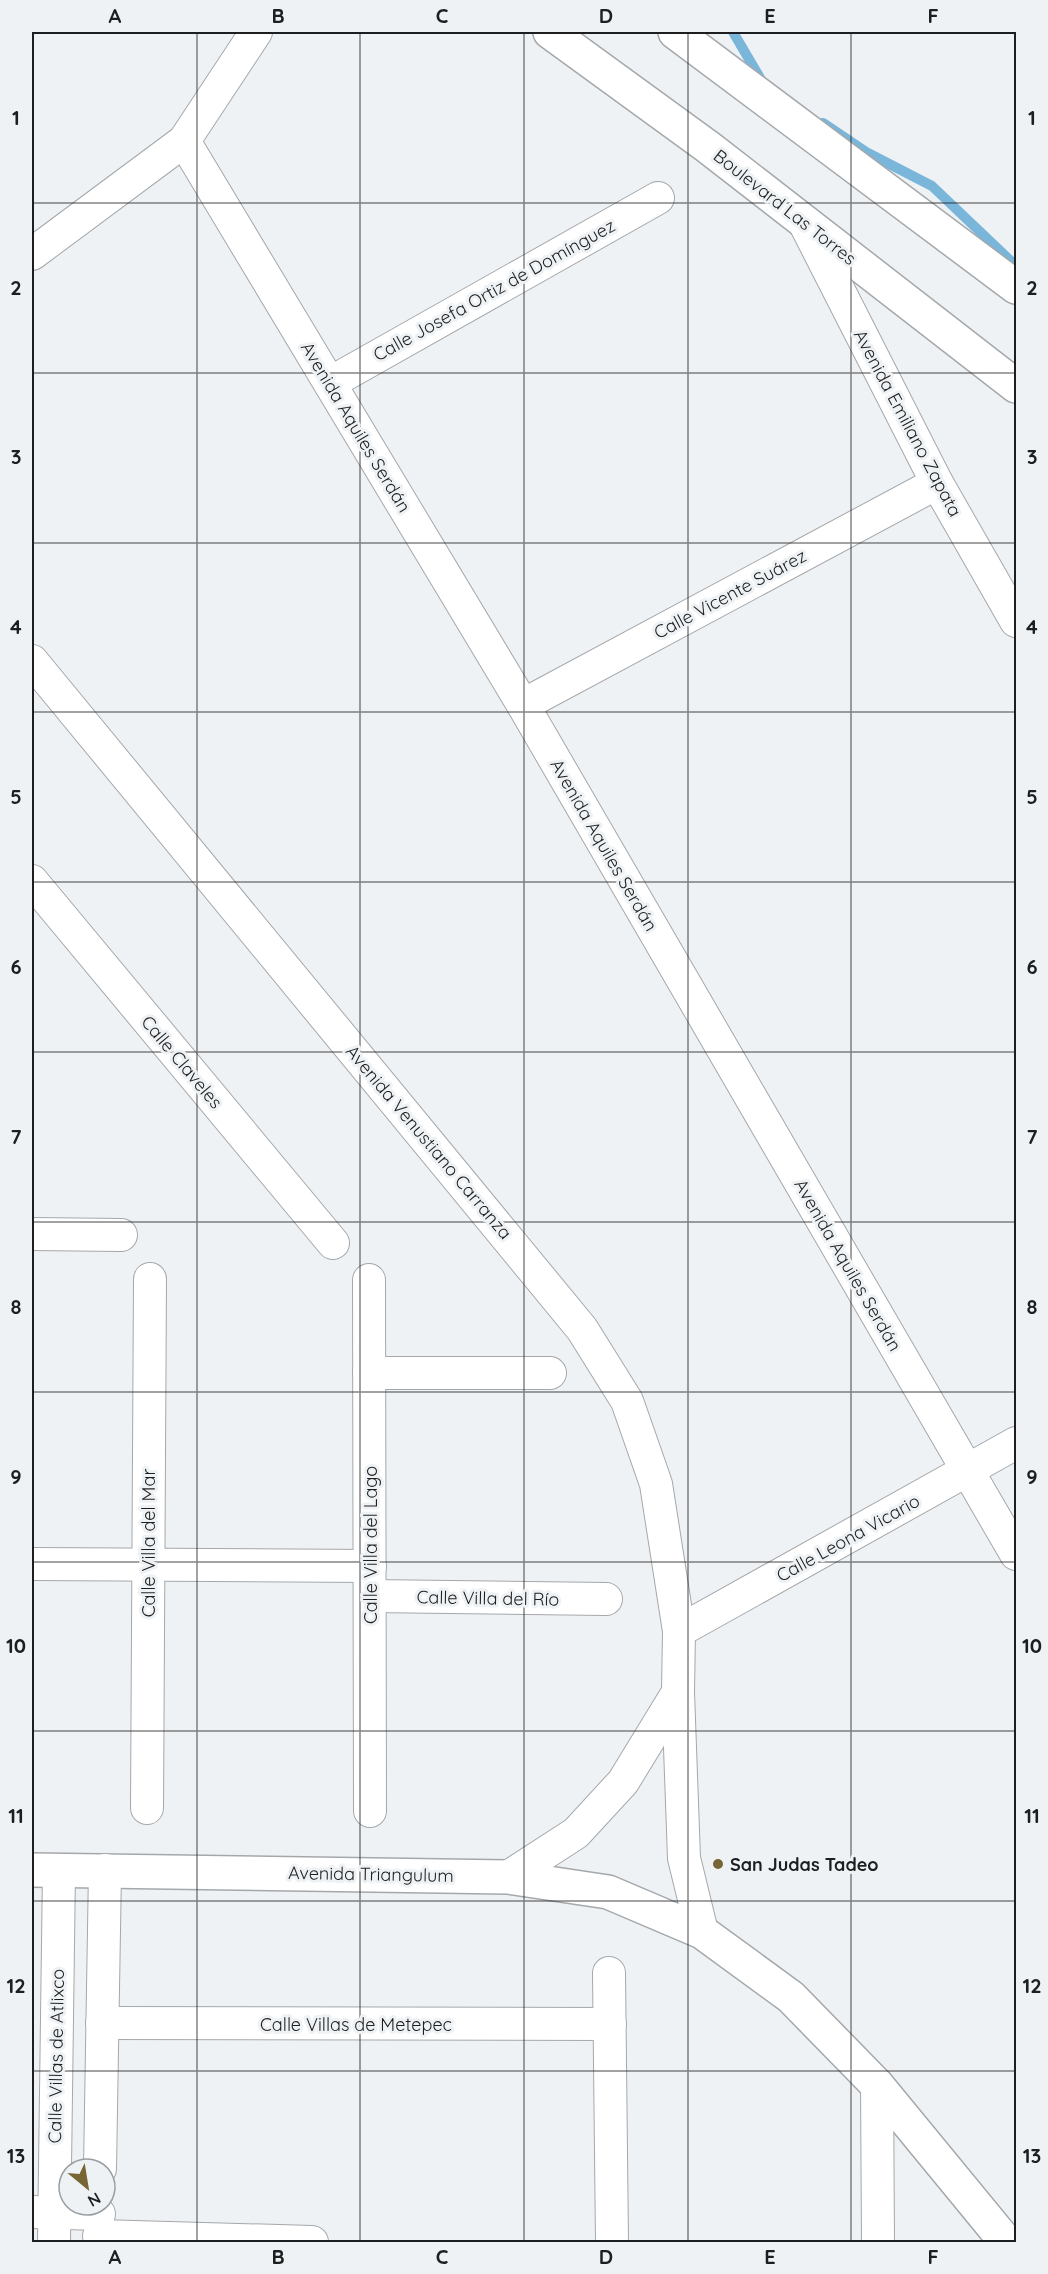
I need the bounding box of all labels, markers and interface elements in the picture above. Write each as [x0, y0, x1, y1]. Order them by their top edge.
text: A [109, 3, 122, 28]
text: B [271, 3, 285, 28]
text: C [436, 3, 449, 28]
text: D [599, 3, 613, 28]
text: E [764, 3, 776, 28]
text: F [927, 3, 939, 28]
text: 1 [12, 105, 20, 130]
text: 1 [1028, 105, 1036, 130]
street label: Boulevard Las Torres [709, 144, 861, 270]
street label: Calle Josefa Ortiz de Domínguez [369, 214, 619, 366]
text: 2 [10, 275, 22, 300]
text: 2 [1026, 275, 1038, 300]
street label: Avenida Emiliano Zapata [849, 325, 967, 521]
street label: Avenida Aquiles Serdán [296, 338, 416, 516]
text: 3 [11, 444, 21, 469]
text: 3 [1027, 444, 1037, 469]
street label: Calle Vicente Suárez [650, 544, 810, 644]
text: 4 [10, 614, 22, 639]
text: 4 [1026, 614, 1038, 639]
street label: Avenida Aquiles Serdán [545, 755, 663, 935]
text: 5 [10, 784, 22, 809]
text: 5 [1026, 784, 1038, 809]
text: 6 [10, 954, 22, 979]
text: 6 [1026, 954, 1038, 979]
street label: Calle Claveles [136, 1011, 228, 1113]
street label: Avenida Venustiano Carranza [341, 1040, 517, 1244]
text: 7 [11, 1124, 22, 1149]
text: 7 [1027, 1124, 1038, 1149]
street label: Avenida Aquiles Serdán [789, 1175, 907, 1355]
text: 8 [11, 1294, 22, 1319]
text: 8 [1027, 1294, 1038, 1319]
text: 9 [10, 1464, 22, 1489]
text: 9 [1026, 1464, 1038, 1489]
street label: Calle Villa del Lago [359, 1466, 382, 1624]
street label: Calle Villa del Mar [137, 1469, 160, 1617]
street label: Calle Leona Vicario [772, 1489, 924, 1587]
street label: Calle Villa del Río [416, 1585, 560, 1611]
text: 10 [6, 1633, 26, 1658]
text: 10 [1022, 1633, 1042, 1658]
text: 11 [8, 1803, 24, 1828]
text: 11 [1024, 1803, 1040, 1828]
place label: San Judas Tadeo [730, 1853, 879, 1876]
marker: San Judas Tadeo [711, 1857, 725, 1871]
street label: Avenida Triangulum [288, 1861, 454, 1887]
street label: Calle Villas de Atlixco [43, 1969, 69, 2143]
text: 12 [6, 1973, 26, 1998]
text: 12 [1022, 1973, 1042, 1998]
street label: Calle Villas de Metepec [260, 2013, 452, 2036]
text: 13 [7, 2143, 25, 2168]
text: 13 [1023, 2143, 1041, 2168]
north arrow [57, 2157, 117, 2217]
text: N [84, 2188, 105, 2212]
text: A [109, 2244, 122, 2269]
text: B [271, 2244, 285, 2269]
text: C [436, 2244, 449, 2269]
text: D [599, 2244, 613, 2269]
text: E [764, 2244, 776, 2269]
text: F [927, 2244, 939, 2269]

